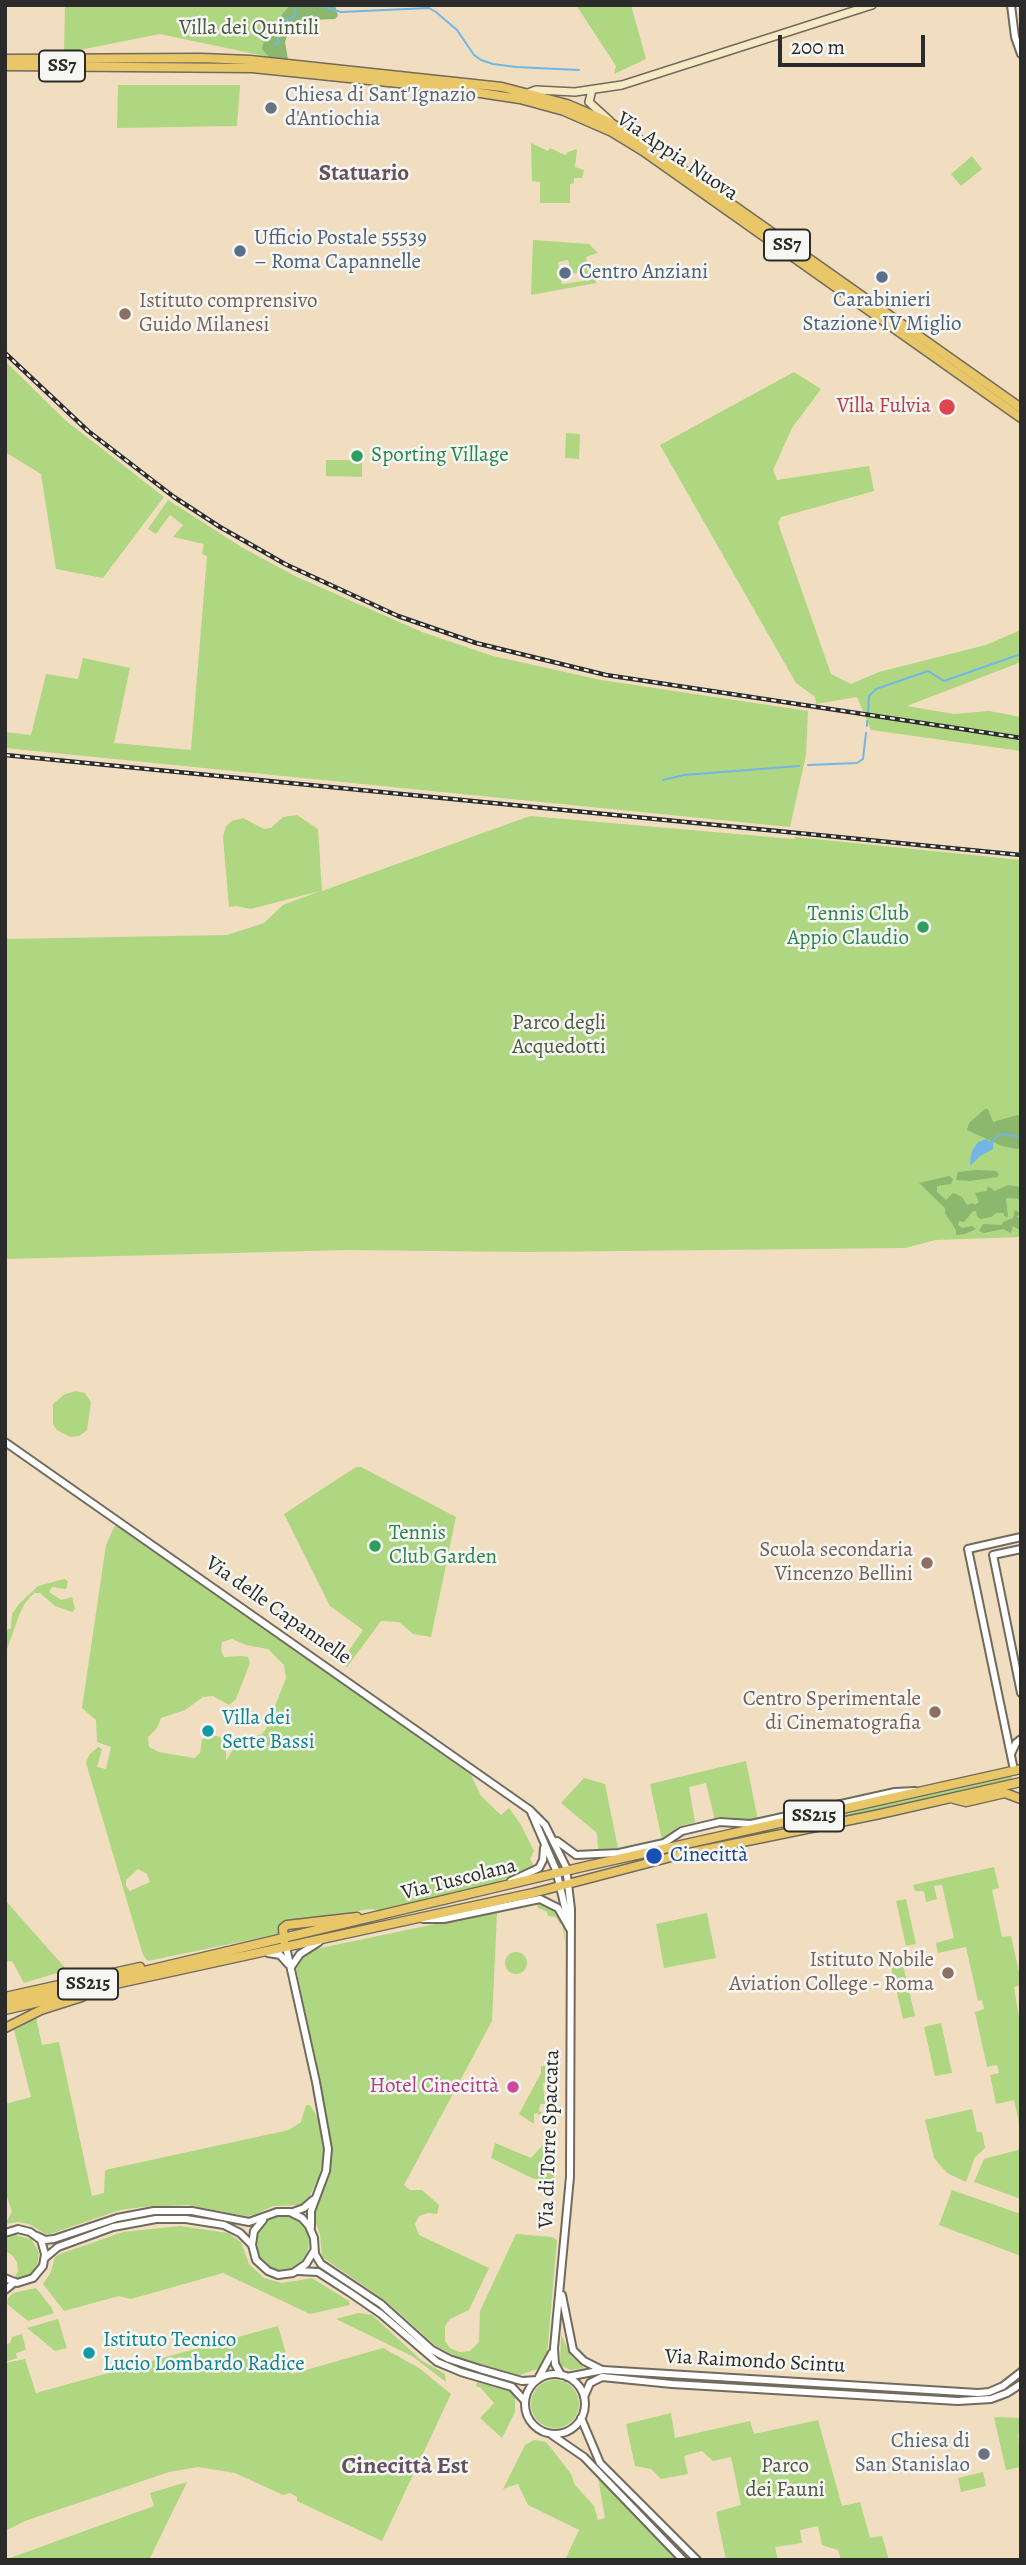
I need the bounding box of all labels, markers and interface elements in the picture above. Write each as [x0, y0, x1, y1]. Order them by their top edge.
park label: Villa dei Quintili [179, 16, 319, 42]
scale bar [781, 21, 928, 65]
text: 200 m [791, 33, 845, 61]
road number: SS7 [39, 50, 85, 82]
place label: Chiesa di Sant'Ignazio d'Antiochia [285, 83, 476, 133]
marker: Chiesa di Sant'Ignazio d'Antiochia [263, 100, 279, 116]
street label: Via Appia Nuova [611, 107, 743, 207]
district label: Statuario [319, 160, 409, 188]
place label: Ufficio Postale 55539 – Roma Capannelle [254, 226, 427, 276]
road number: SS7 [764, 230, 810, 260]
marker: Ufficio Postale 55539 – Roma Capannelle [232, 243, 248, 259]
place label: Centro Anziani [579, 260, 708, 286]
marker: Centro Anziani [557, 265, 573, 281]
marker: Carabinieri Stazione IV Miglio [874, 269, 890, 285]
place label: Carabinieri Stazione IV Miglio [802, 288, 962, 338]
place label: Istituto comprensivo Guido Milanesi [139, 289, 317, 339]
marker: Istituto comprensivo Guido Milanesi [117, 306, 133, 322]
place label: Villa Fulvia [837, 394, 931, 420]
marker: Villa Fulvia [937, 397, 957, 417]
place label: Sporting Village [371, 443, 509, 469]
marker: Sporting Village [349, 448, 365, 464]
place label: Tennis Club Appio Claudio [787, 902, 909, 952]
marker: Tennis Club Appio Claudio [915, 919, 931, 935]
park label: Parco degli Acquedotti [512, 1011, 606, 1061]
place label: Tennis Club Garden [389, 1521, 497, 1571]
marker: Tennis Club Garden [367, 1538, 383, 1554]
place label: Scuola secondaria Vincenzo Bellini [759, 1538, 913, 1588]
street label: Via delle Capannelle [200, 1551, 356, 1671]
marker: Scuola secondaria Vincenzo Bellini [919, 1555, 935, 1571]
place label: Centro Sperimentale di Cinematografia [743, 1687, 921, 1737]
marker: Centro Sperimentale di Cinematografia [927, 1704, 943, 1720]
place label: Villa dei Sette Bassi [222, 1706, 315, 1756]
marker: Villa dei Sette Bassi [200, 1723, 216, 1739]
road number: SS215 [784, 1800, 844, 1832]
place label: Cinecittà [670, 1843, 748, 1869]
marker: Cinecittà [644, 1846, 664, 1866]
street label: Via Tuscolana [399, 1854, 519, 1906]
place label: Istituto Nobile Aviation College - Roma [729, 1948, 934, 1998]
marker: Istituto Nobile Aviation College - Roma [940, 1965, 956, 1981]
road number: SS215 [58, 1968, 118, 2000]
street label: Via di Torre Spaccata [534, 2049, 566, 2229]
place label: Hotel Cinecittà [369, 2074, 499, 2100]
marker: Hotel Cinecittà [505, 2079, 521, 2095]
place label: Istituto Tecnico Lucio Lombardo Radice [103, 2328, 305, 2378]
marker: Istituto Tecnico Lucio Lombardo Radice [81, 2345, 97, 2361]
street label: Via Raimondo Scintu [664, 2345, 846, 2379]
place label: Chiesa di San Stanislao [855, 2429, 970, 2479]
marker: Chiesa di San Stanislao [976, 2446, 992, 2462]
district label: Cinecittà Est [341, 2453, 469, 2481]
park label: Parco dei Fauni [745, 2454, 825, 2504]

